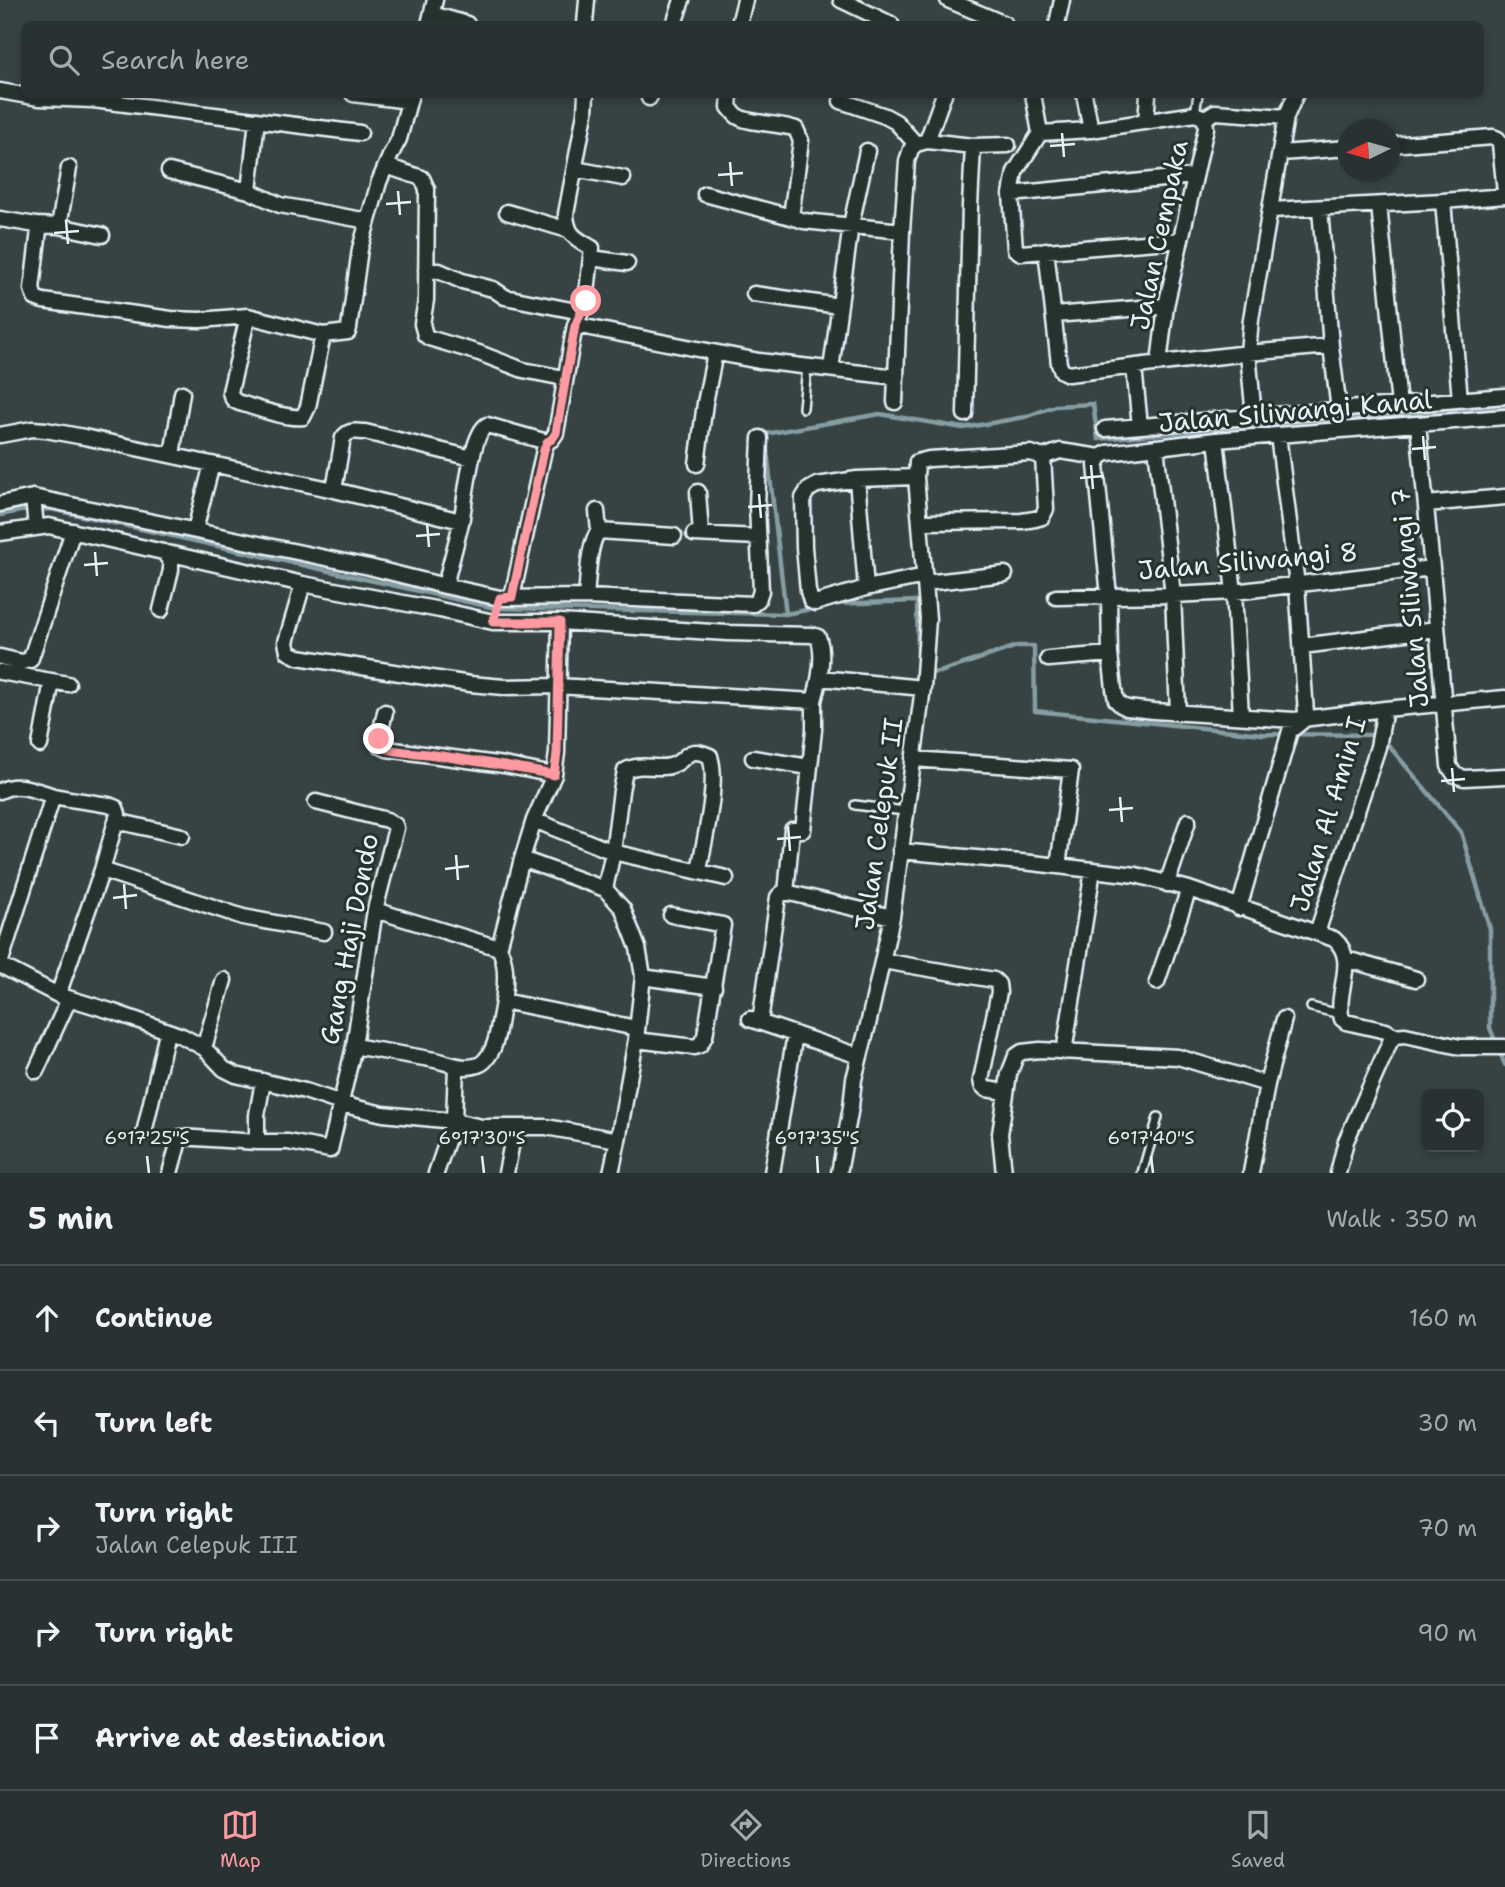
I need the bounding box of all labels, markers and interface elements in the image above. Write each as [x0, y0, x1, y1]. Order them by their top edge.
search box [21, 21, 1484, 98]
icon: search [45, 41, 83, 79]
text: Search here [101, 42, 250, 77]
north arrow [1337, 119, 1400, 182]
street label: Jalan Cempaka [1121, 137, 1196, 333]
route start [570, 285, 601, 316]
street label: Jalan Siliwangi Kanal [1157, 381, 1433, 440]
street label: Jalan Siliwangi 7 [1382, 487, 1437, 710]
street label: Jalan Siliwangi 8 [1136, 533, 1359, 588]
street label: Jalan Al Amin I [1281, 712, 1374, 916]
street label: Jalan Celepuk II [846, 715, 911, 933]
route end [363, 723, 394, 754]
street label: Gang Haji Dondo [311, 830, 386, 1047]
map controls [1421, 1089, 1484, 1152]
button: locate [1421, 1089, 1484, 1152]
text: 6°17'25"S [104, 1126, 190, 1150]
text: 6°17'30"S [438, 1126, 526, 1150]
text: 6°17'35"S [774, 1126, 860, 1150]
text: 6°17'40"S [1108, 1126, 1194, 1150]
text: 5 min [28, 1198, 113, 1239]
text: Walk · 350 m [1326, 1204, 1477, 1234]
icon: ahead [28, 1299, 66, 1337]
text: Continue [95, 1300, 213, 1335]
text: 160 m [1409, 1303, 1477, 1333]
icon: left [28, 1404, 66, 1442]
text: Turn left [95, 1405, 212, 1440]
text: 30 m [1418, 1408, 1477, 1438]
text: Turn right [95, 1495, 233, 1530]
icon: right [28, 1509, 66, 1547]
text: 70 m [1418, 1513, 1477, 1543]
text: Jalan Celepuk III [95, 1530, 298, 1560]
icon: right [28, 1614, 66, 1652]
text: Turn right [95, 1615, 233, 1650]
text: 90 m [1417, 1618, 1477, 1648]
icon: arrive [28, 1719, 66, 1757]
text: Arrive at destination [95, 1720, 385, 1755]
tab: Map [220, 1806, 261, 1873]
tab: Directions [701, 1806, 791, 1873]
tab: Saved [1231, 1806, 1285, 1873]

